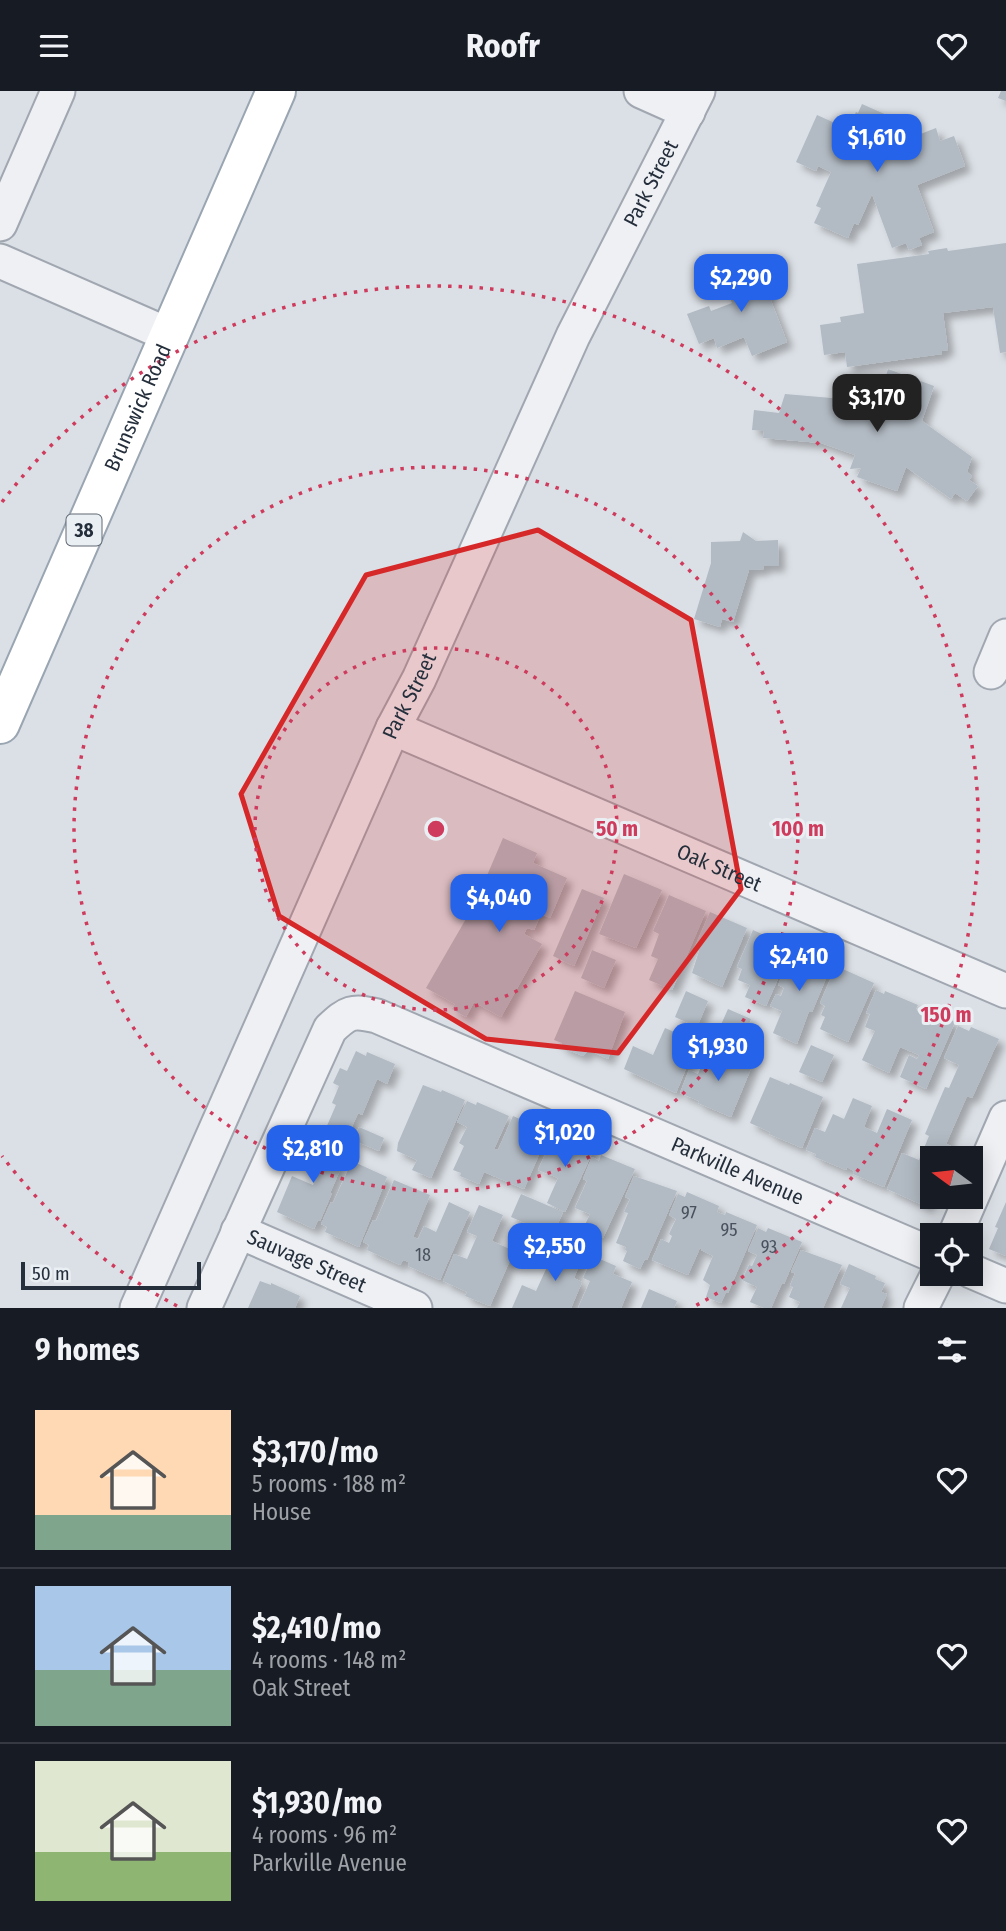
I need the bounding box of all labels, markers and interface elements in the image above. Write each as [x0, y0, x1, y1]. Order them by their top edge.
icon: menu [35, 27, 73, 65]
text: Roofr [466, 27, 540, 65]
icon: heart [933, 27, 971, 65]
pin: $1,610 [820, 115, 934, 174]
text: $1,610 [848, 123, 906, 151]
street label: Park Street [618, 135, 684, 231]
pin: $2,290 [684, 255, 798, 314]
text: $2,290 [710, 263, 772, 291]
street label: Brunswick Road [99, 340, 177, 475]
pin: $3,170 [820, 375, 934, 434]
text: $3,170 [848, 383, 906, 411]
road number: 38 [66, 515, 102, 545]
street label: Park Street [377, 648, 442, 743]
text: 50 m [596, 816, 638, 842]
text: 100 m [772, 816, 824, 842]
centre of rings [424, 817, 448, 841]
street label: Oak Street [673, 838, 766, 898]
pin: $4,040 [442, 875, 556, 934]
text: $4,040 [466, 883, 532, 911]
pin: $2,410 [742, 933, 856, 993]
text: $2,410 [769, 942, 829, 970]
text: 150 m [920, 1002, 972, 1028]
pin: $1,930 [661, 1023, 775, 1083]
text: $1,930 [688, 1032, 748, 1060]
pin: $1,020 [508, 1109, 622, 1169]
text: $1,020 [535, 1118, 595, 1146]
pin: $2,810 [256, 1125, 370, 1185]
street label: Parkville Avenue [667, 1131, 808, 1211]
text: $2,810 [283, 1134, 343, 1162]
north arrow [920, 1146, 984, 1209]
map controls [920, 1146, 983, 1286]
house number: 97 [681, 1202, 697, 1224]
house number: 95 [720, 1219, 738, 1241]
pin: $2,550 [498, 1223, 612, 1283]
button: locate [920, 1223, 983, 1286]
street label: Sauvage Street [243, 1224, 370, 1298]
text: $2,550 [524, 1232, 586, 1260]
house number: 93 [761, 1236, 777, 1258]
house number: 18 [415, 1244, 431, 1266]
scale bar [21, 1259, 201, 1291]
text: 50 m [32, 1262, 70, 1285]
icon: filters [933, 1331, 971, 1369]
text: 9 homes [35, 1332, 140, 1368]
text: $3,170/mo [252, 1434, 379, 1470]
icon: home [91, 1438, 175, 1522]
icon: heart [933, 1461, 971, 1499]
text: 5 rooms · 188 m² [252, 1470, 406, 1498]
text: House [252, 1498, 311, 1526]
text: $2,410/mo [252, 1610, 381, 1646]
icon: home [91, 1614, 175, 1698]
icon: heart [933, 1637, 971, 1675]
text: 4 rooms · 148 m² [252, 1646, 406, 1674]
text: Oak Street [252, 1674, 350, 1702]
text: $1,930/mo [252, 1785, 382, 1821]
icon: home [91, 1789, 175, 1873]
icon: heart [933, 1812, 971, 1850]
text: 4 rooms · 96 m² [252, 1821, 397, 1849]
text: Parkville Avenue [252, 1849, 407, 1877]

